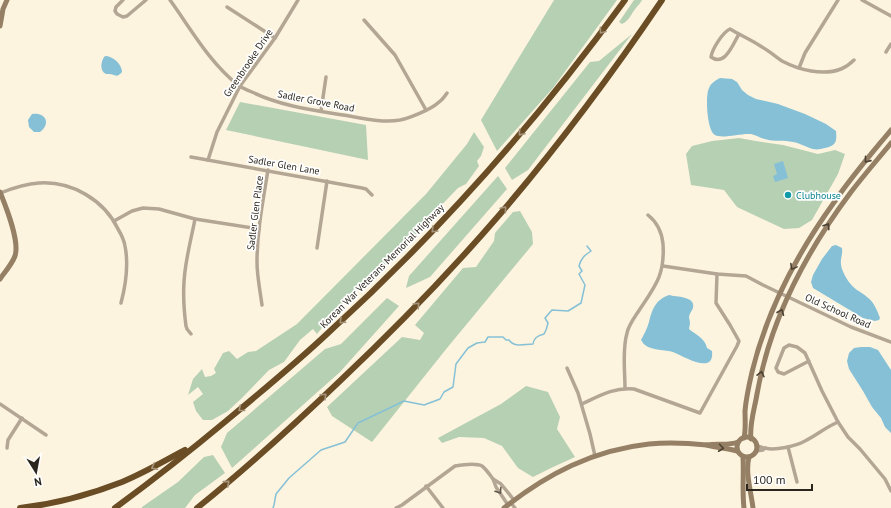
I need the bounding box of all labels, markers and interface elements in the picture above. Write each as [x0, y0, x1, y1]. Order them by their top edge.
street label: Greenbrooke Drive [220, 26, 276, 100]
one-way arrow [600, 27, 607, 34]
street label: Sadler Grove Road [276, 87, 356, 115]
one-way arrow [518, 128, 525, 136]
street label: Sadler Glen Lane [247, 152, 321, 178]
one-way arrow [864, 155, 871, 163]
street label: Sadler Glen Place [244, 175, 266, 251]
place label: Clubhouse [796, 189, 841, 202]
marker: Clubhouse [783, 190, 793, 200]
street label: Korean War Veterans Memorial Highway [317, 201, 447, 331]
one-way arrow [499, 206, 506, 214]
one-way arrow [822, 223, 830, 230]
one-way arrow [431, 225, 439, 233]
one-way arrow [791, 263, 798, 270]
street label: Old School Road [803, 291, 873, 331]
one-way arrow [412, 302, 420, 310]
one-way arrow [776, 309, 784, 316]
one-way arrow [339, 316, 346, 323]
one-way arrow [756, 371, 765, 378]
one-way arrow [319, 394, 327, 401]
one-way arrow [238, 404, 245, 411]
one-way arrow [718, 443, 724, 452]
north arrow [16, 452, 56, 492]
one-way arrow [151, 462, 158, 470]
scale bar [747, 466, 812, 492]
text: 100 m [753, 472, 786, 487]
text: N [33, 474, 43, 489]
one-way arrow [222, 481, 230, 488]
one-way arrow [494, 487, 501, 494]

